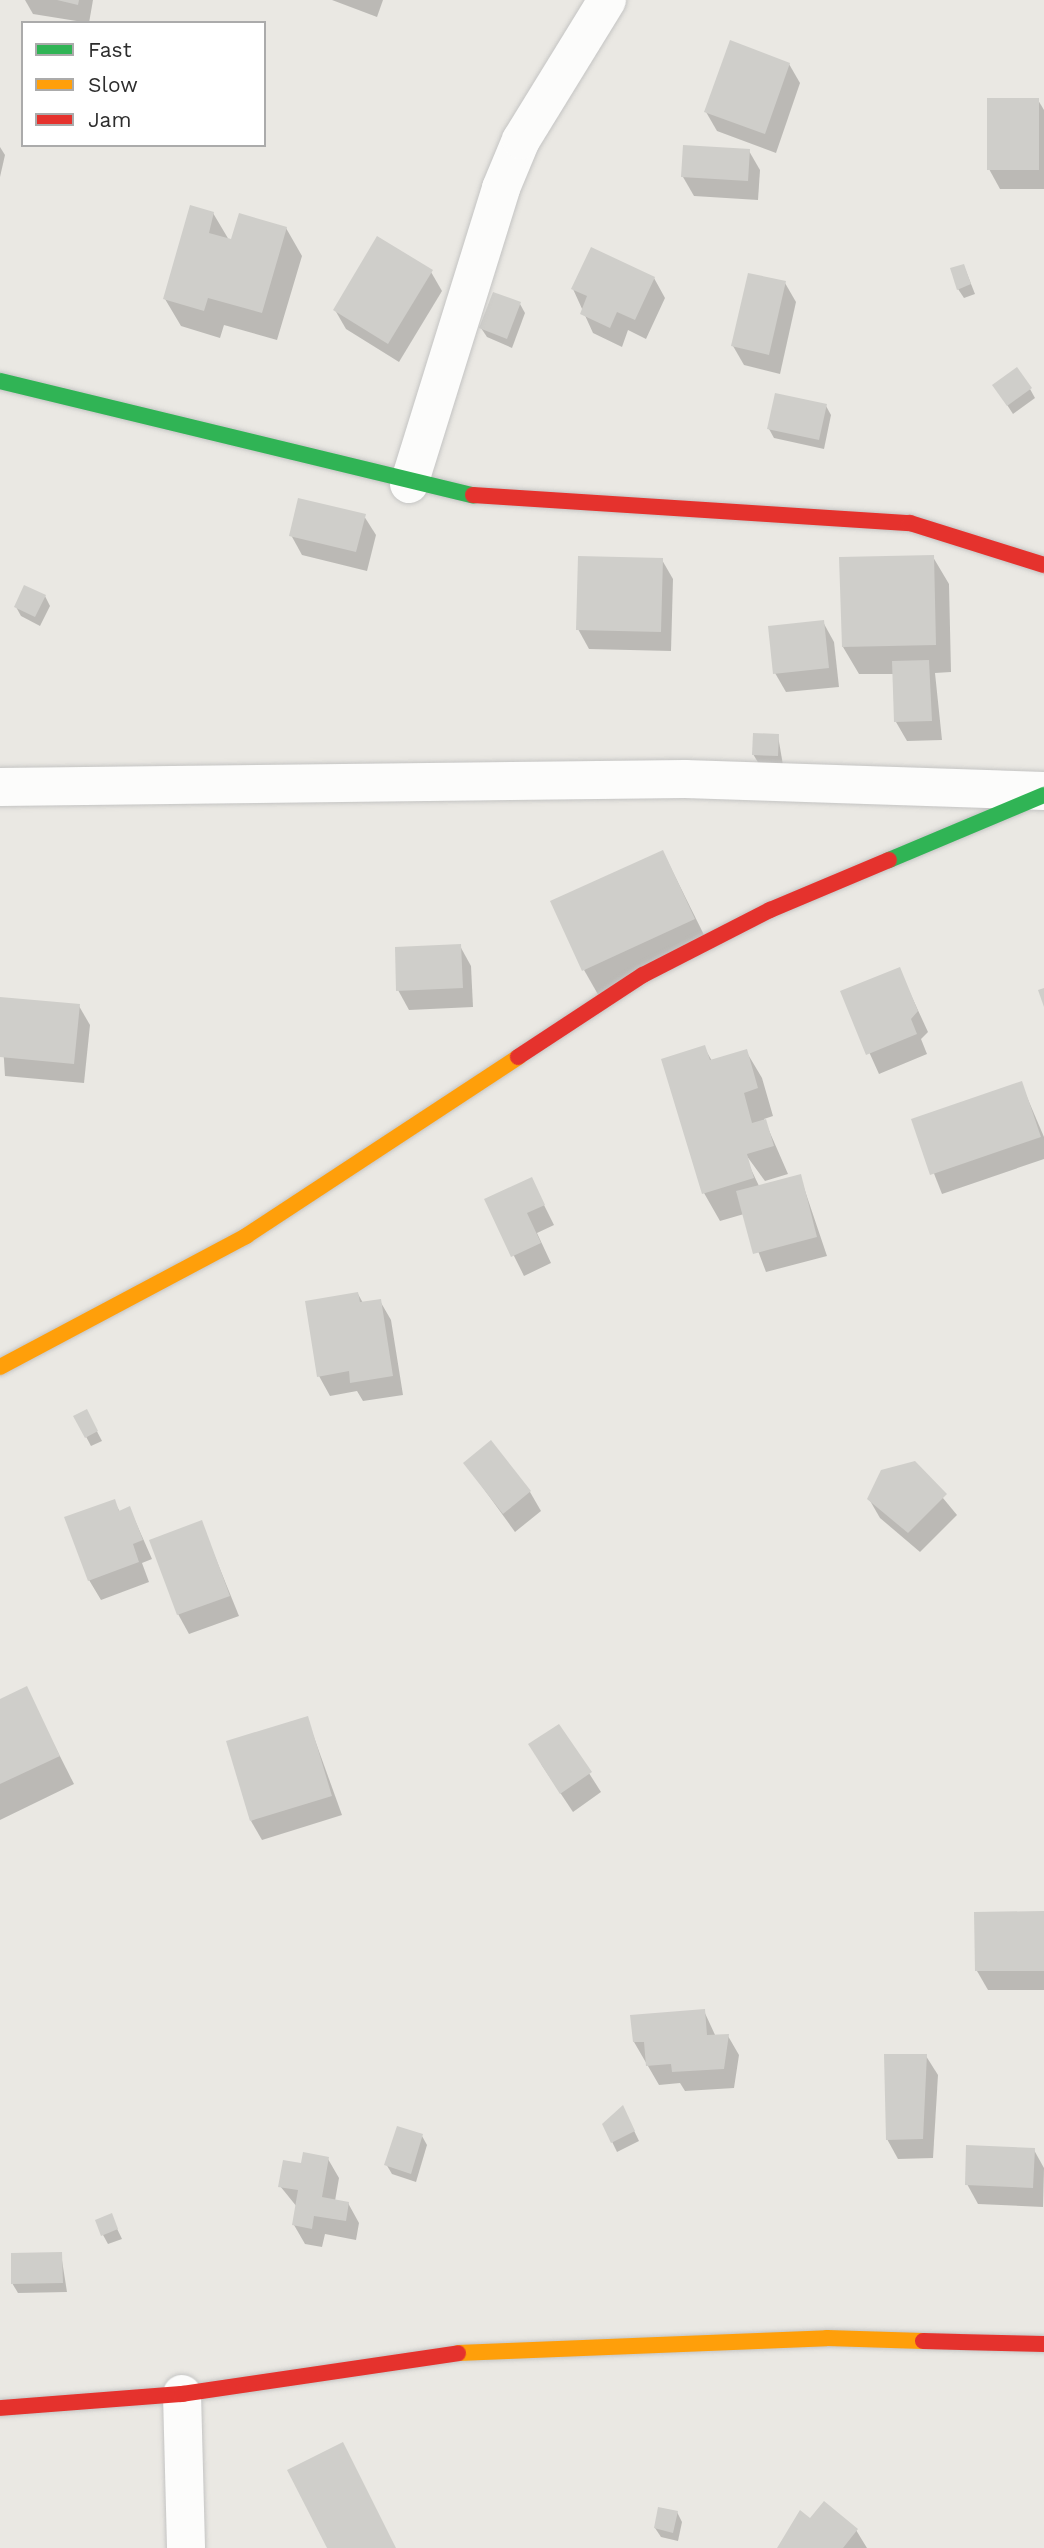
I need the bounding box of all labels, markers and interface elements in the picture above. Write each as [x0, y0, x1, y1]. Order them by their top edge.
legend [21, 21, 266, 147]
text: Fast [88, 37, 132, 62]
text: Slow [88, 72, 138, 97]
text: Jam [88, 107, 131, 132]

